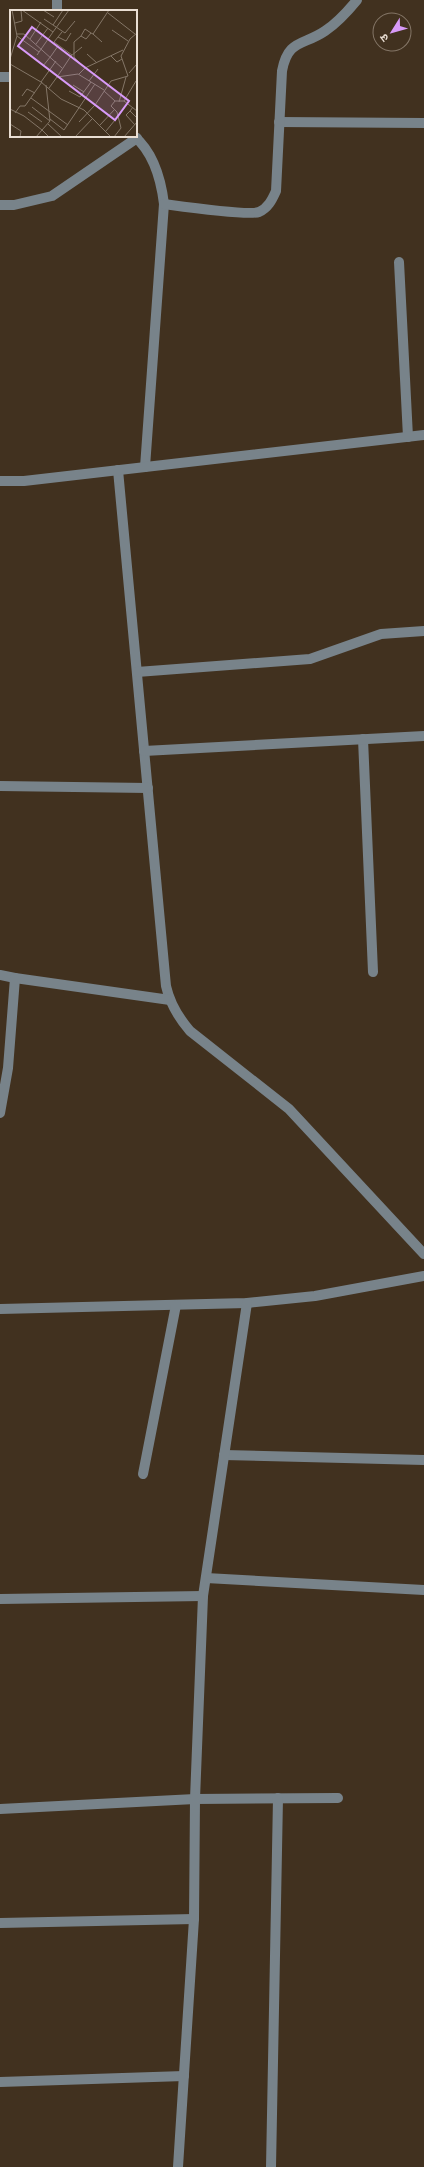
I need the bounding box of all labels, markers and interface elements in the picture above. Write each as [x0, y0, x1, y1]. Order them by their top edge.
inset map [10, 10, 137, 137]
north arrow [372, 12, 412, 52]
text: उ [378, 31, 391, 44]

